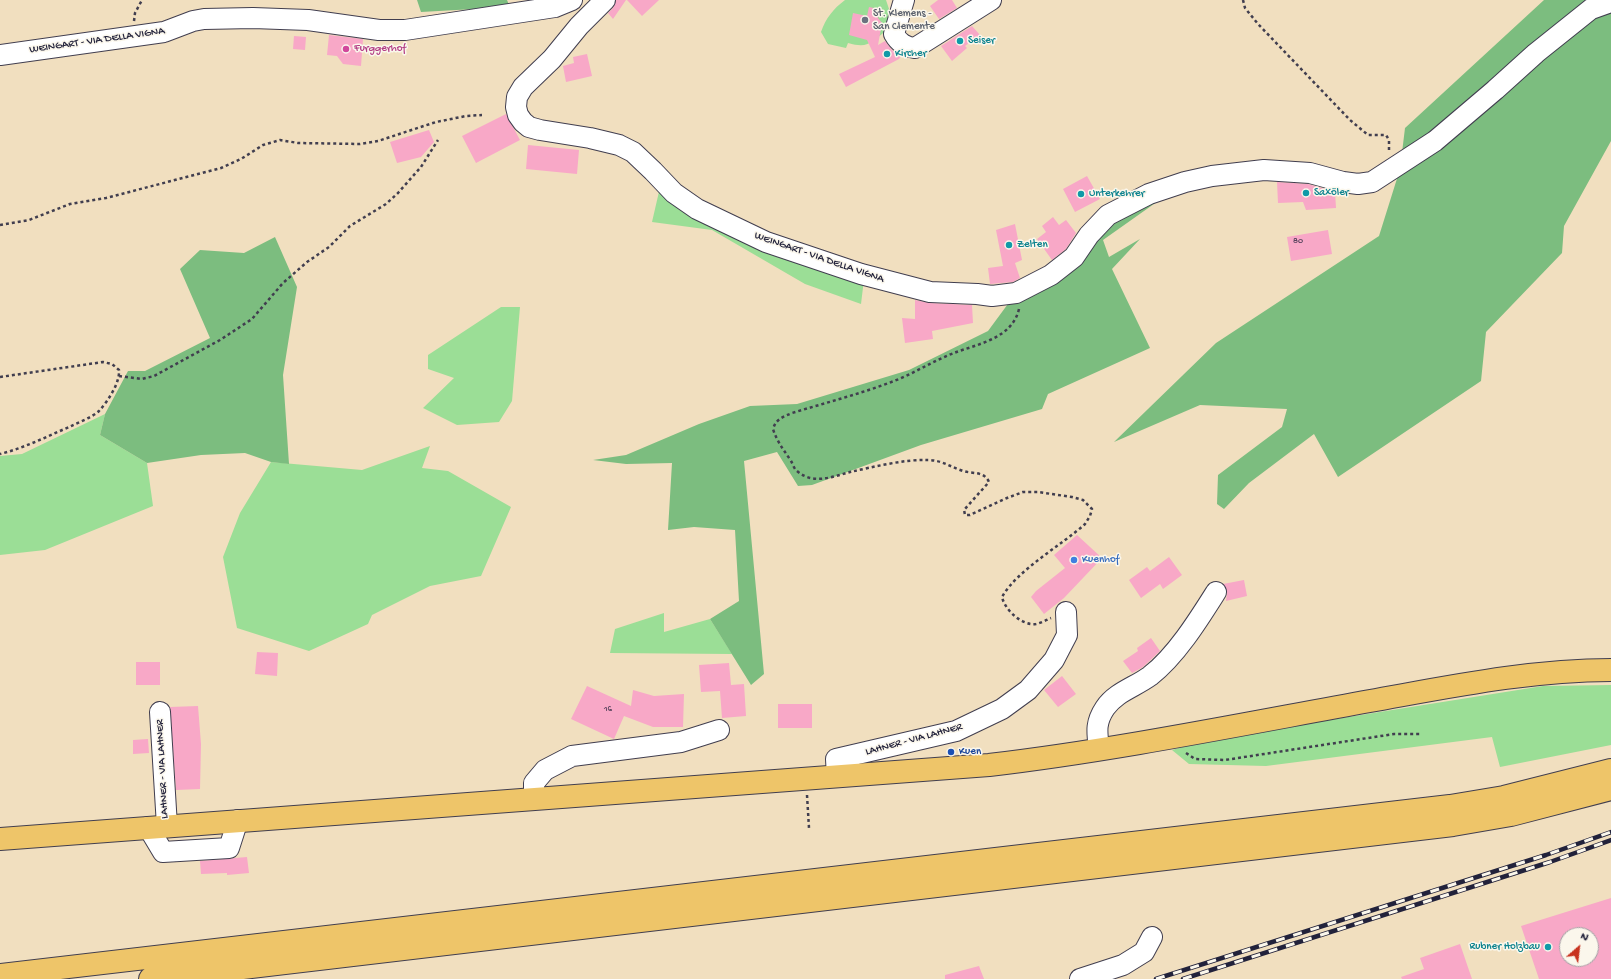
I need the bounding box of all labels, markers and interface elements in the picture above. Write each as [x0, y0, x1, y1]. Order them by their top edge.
place label: St. Klemens - San Clemente [873, 7, 935, 33]
marker: St. Klemens - San Clemente [860, 15, 870, 25]
street label: WEINGART - VIA DELLA VIGNA [28, 25, 166, 57]
place label: Seiser [968, 34, 995, 48]
marker: Seiser [955, 36, 965, 46]
place label: Furggerhof [354, 42, 406, 56]
marker: Furggerhof [341, 44, 351, 54]
place label: Kircher [895, 47, 927, 61]
marker: Kircher [882, 49, 892, 59]
place label: Saxöler [1314, 186, 1349, 200]
place label: Unterkehrer [1089, 187, 1145, 201]
marker: Saxöler [1301, 188, 1311, 198]
marker: Unterkehrer [1076, 189, 1086, 199]
street label: WEINGART - VIA DELLA VIGNA [752, 230, 886, 286]
house number: 80 [1293, 237, 1303, 247]
place label: Zelten [1017, 238, 1048, 252]
marker: Zelten [1004, 240, 1014, 250]
place label: Kuenhof [1082, 553, 1119, 567]
marker: Kuenhof [1069, 555, 1079, 565]
house number: 16 [604, 705, 612, 715]
street label: LAHNER - VIA LAHNER [154, 719, 172, 819]
street label: LAHNER - VIA LAHNER [864, 721, 964, 759]
place label: Kuen [959, 745, 981, 759]
marker: Kuen [946, 747, 956, 757]
north arrow [1559, 927, 1599, 967]
text: N [1578, 930, 1590, 944]
place label: Rubner Holzbau [1470, 940, 1540, 954]
marker: Rubner Holzbau [1543, 942, 1553, 952]

